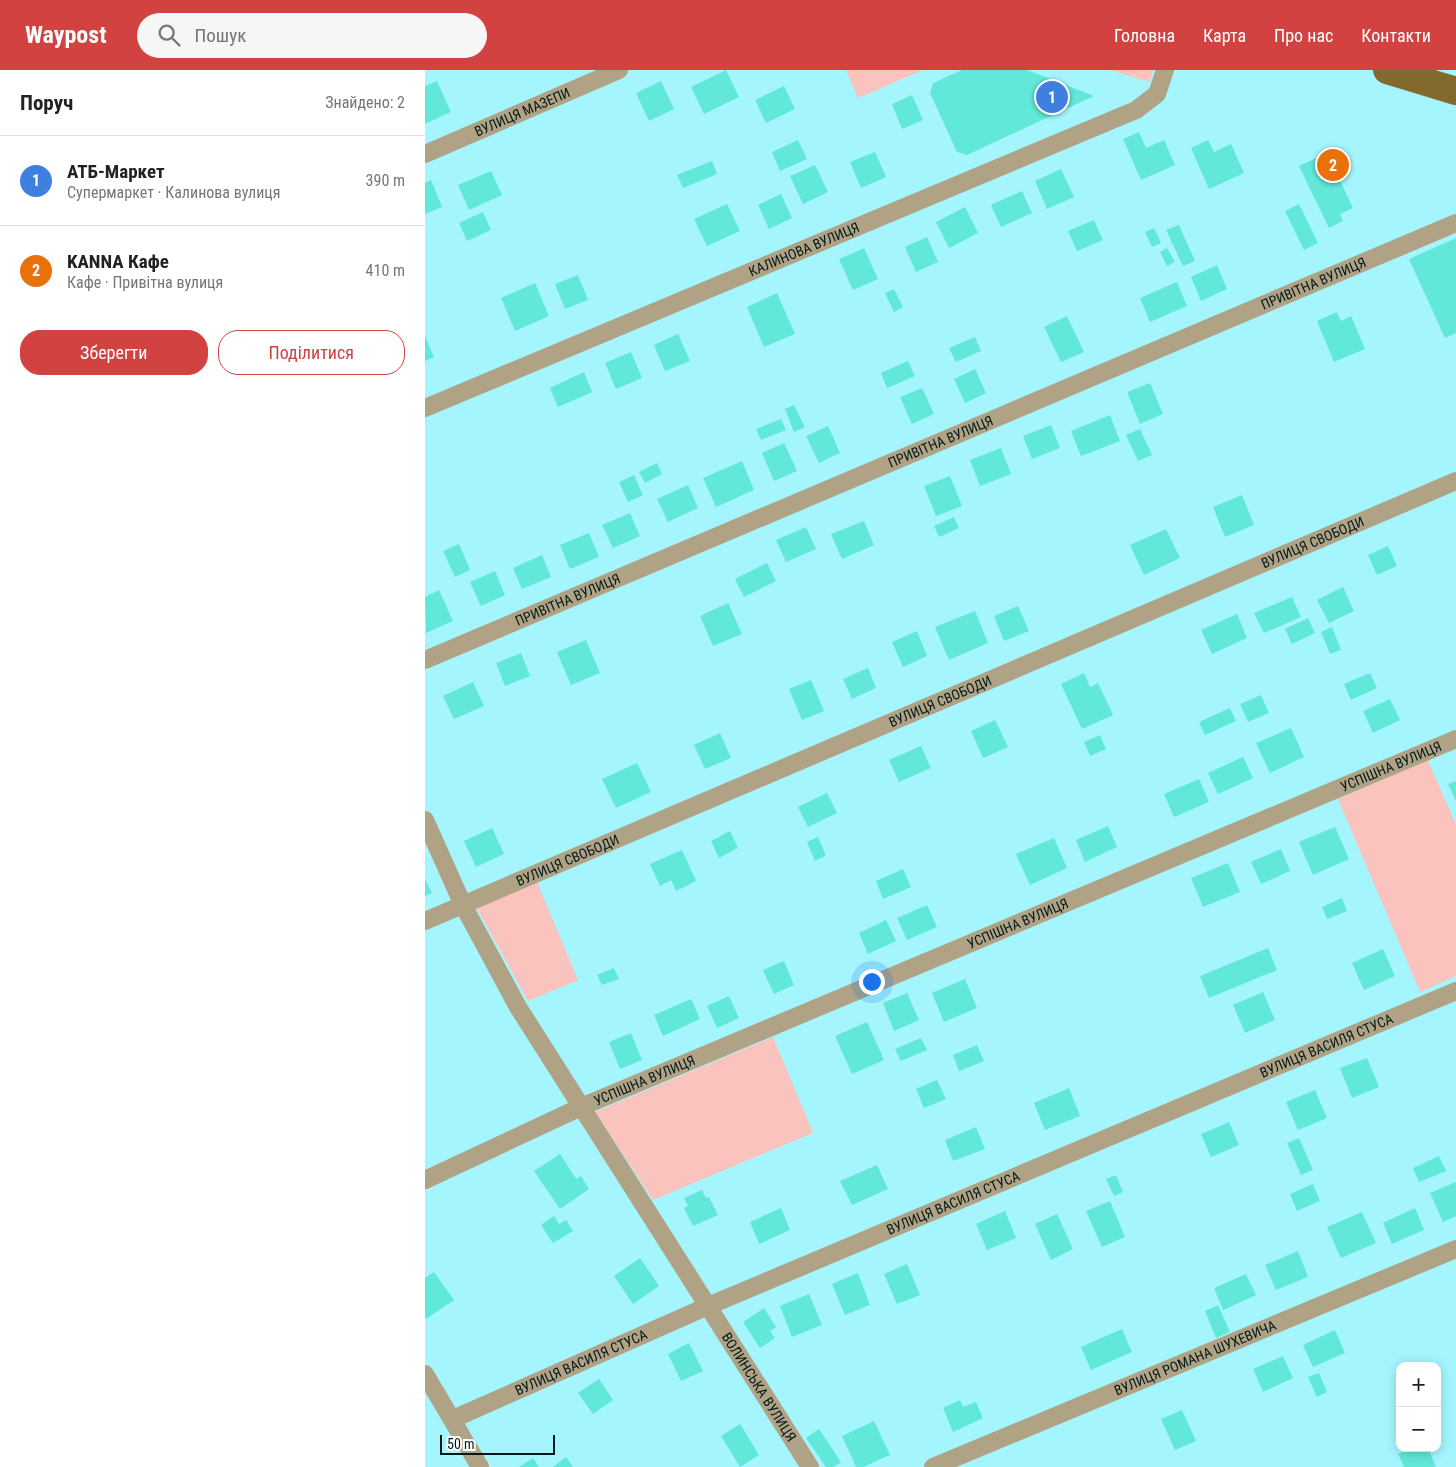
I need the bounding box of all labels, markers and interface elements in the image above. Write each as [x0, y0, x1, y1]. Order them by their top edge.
search box [137, 13, 487, 58]
text: Waypost [25, 21, 107, 49]
icon: search [155, 21, 183, 49]
text: Пошук [195, 24, 246, 47]
text: Головна [1114, 25, 1175, 46]
text: Карта [1203, 25, 1246, 46]
text: Про нас [1274, 25, 1333, 46]
text: Контакти [1361, 25, 1431, 46]
pin: 1 [1036, 78, 1068, 116]
street label: ВУЛИЦЯ МАЗЕПИ [472, 84, 573, 140]
text: Поруч [20, 91, 73, 115]
text: Знайдено: 2 [325, 93, 405, 112]
pin: 2 [1317, 146, 1349, 184]
text: АТБ-Маркет [67, 160, 165, 183]
text: 1 [32, 171, 40, 190]
text: 390 m [366, 171, 405, 190]
text: Супермаркет · Калинова вулиця [67, 183, 281, 202]
street label: КАЛИНОВА ВУЛИЦЯ [746, 219, 862, 279]
text: KANNA Кафе [67, 250, 169, 273]
street label: ПРИВІТНА ВУЛИЦЯ [1259, 254, 1368, 313]
text: 2 [32, 261, 40, 280]
text: 410 m [366, 261, 405, 280]
text: Кафе · Привітна вулиця [67, 273, 223, 292]
button: Зберегти [20, 330, 208, 375]
button: Поділитися [218, 330, 405, 375]
street label: ПРИВІТНА ВУЛИЦЯ [886, 412, 996, 471]
street label: ВУЛИЦЯ СВОБОДИ [1259, 513, 1366, 571]
street label: ПРИВІТНА ВУЛИЦЯ [513, 570, 623, 629]
street label: ВУЛИЦЯ СВОБОДИ [886, 672, 994, 730]
street label: УСПІШНА ВУЛИЦЯ [1338, 738, 1444, 795]
street label: ВУЛИЦЯ СВОБОДИ [514, 831, 621, 889]
street label: УСПІШНА ВУЛИЦЯ [965, 895, 1071, 952]
your location [859, 969, 885, 995]
street label: ВУЛИЦЯ ВАСИЛЯ СТУСА [1258, 1010, 1395, 1081]
street label: УСПІШНА ВУЛИЦЯ [591, 1052, 697, 1109]
street label: ВУЛИЦЯ ВАСИЛЯ СТУСА [884, 1168, 1022, 1238]
street label: ВУЛИЦЯ РОМАНА ШУХЕВИЧА [1112, 1317, 1278, 1399]
street label: ВУЛИЦЯ ВАСИЛЯ СТУСА [512, 1326, 650, 1399]
street label: ВОЛИНСЬКА ВУЛИЦЯ [719, 1330, 800, 1444]
map controls [1396, 1362, 1441, 1452]
button: + [1396, 1362, 1441, 1407]
button: − [1396, 1407, 1441, 1452]
scale bar [440, 1432, 555, 1455]
text: 50 m [447, 1436, 475, 1452]

